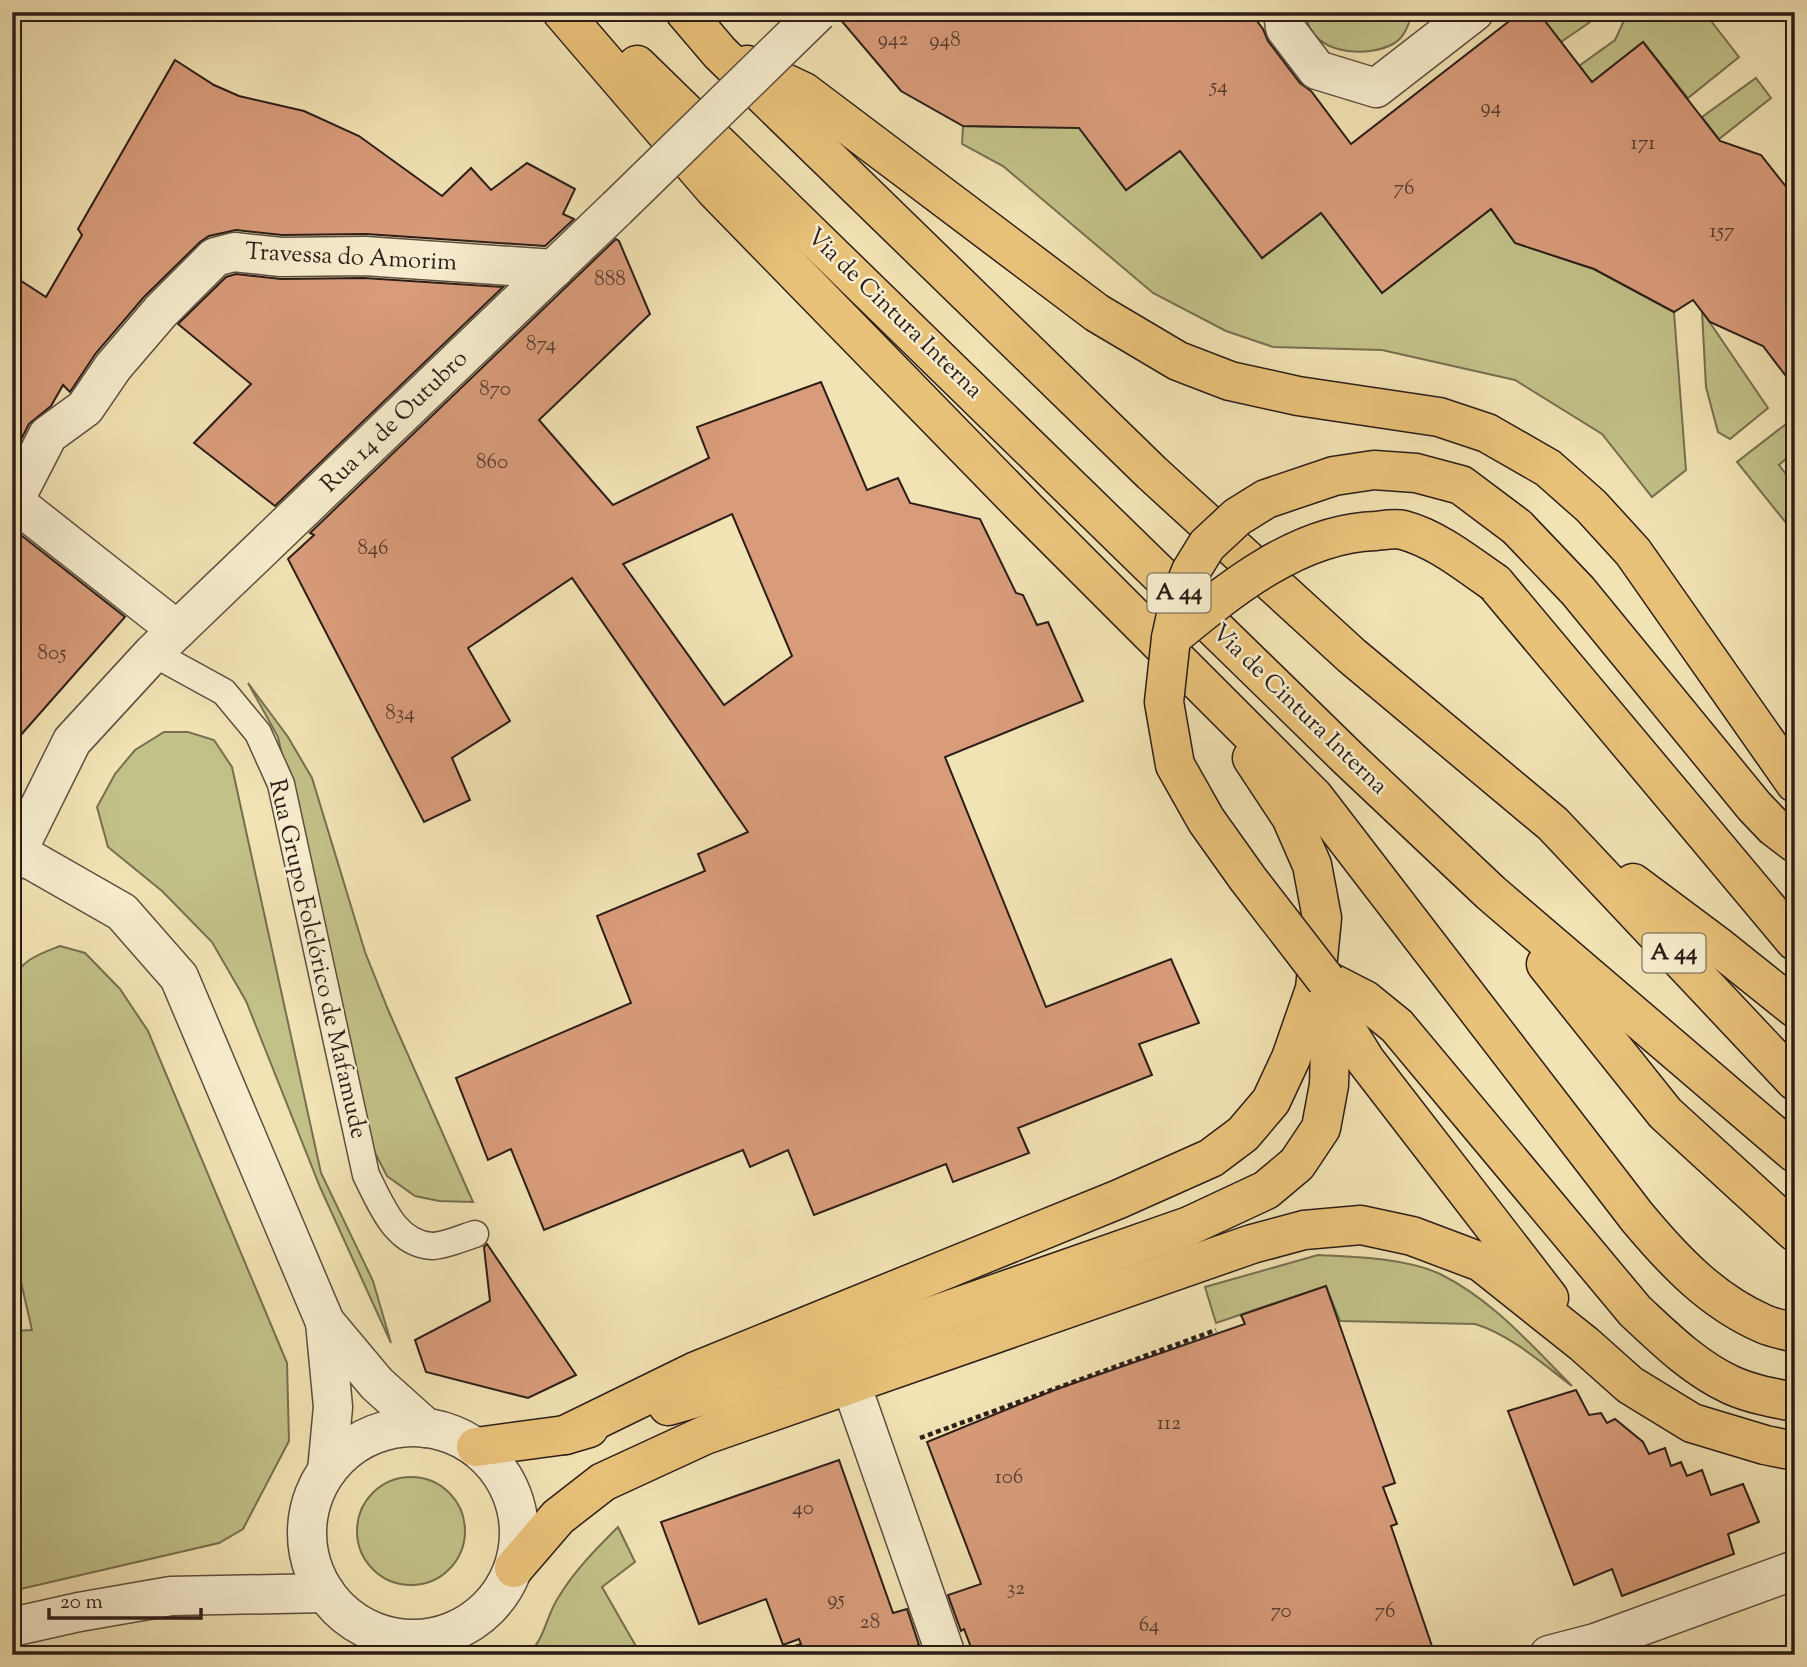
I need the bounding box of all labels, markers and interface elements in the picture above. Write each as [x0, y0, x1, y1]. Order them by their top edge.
house number: 942 [878, 25, 908, 55]
house number: 948 [929, 26, 961, 56]
house number: 54 [1209, 72, 1228, 102]
house number: 94 [1481, 93, 1501, 123]
house number: 171 [1631, 129, 1655, 159]
house number: 76 [1394, 174, 1414, 204]
house number: 157 [1710, 217, 1735, 247]
street label: Via de Cintura Interna [798, 221, 990, 407]
street label: Travessa do Amorim [244, 235, 458, 281]
house number: 888 [594, 265, 626, 295]
house number: 874 [526, 330, 556, 360]
street label: Rua 14 de Outubro [314, 343, 476, 501]
house number: 870 [479, 375, 511, 405]
house number: 860 [476, 448, 508, 478]
house number: 846 [357, 534, 389, 564]
road number: A 44 [1148, 573, 1210, 612]
street label: Via de Cintura Interna [1203, 617, 1395, 803]
house number: 805 [38, 639, 66, 669]
house number: 834 [385, 699, 415, 729]
street label: Rua Grupo Folclórico de Mafamude [259, 776, 375, 1142]
road number: A 44 [1642, 934, 1706, 972]
house number: 112 [1157, 1409, 1181, 1439]
house number: 106 [995, 1463, 1023, 1493]
house number: 40 [792, 1494, 814, 1524]
house number: 32 [1007, 1574, 1025, 1604]
scale bar [49, 1576, 201, 1620]
house number: 95 [827, 1585, 845, 1615]
text: 20 m [60, 1588, 103, 1618]
house number: 70 [1270, 1597, 1292, 1627]
house number: 76 [1375, 1597, 1395, 1627]
house number: 28 [860, 1608, 880, 1638]
house number: 64 [1139, 1611, 1159, 1641]

